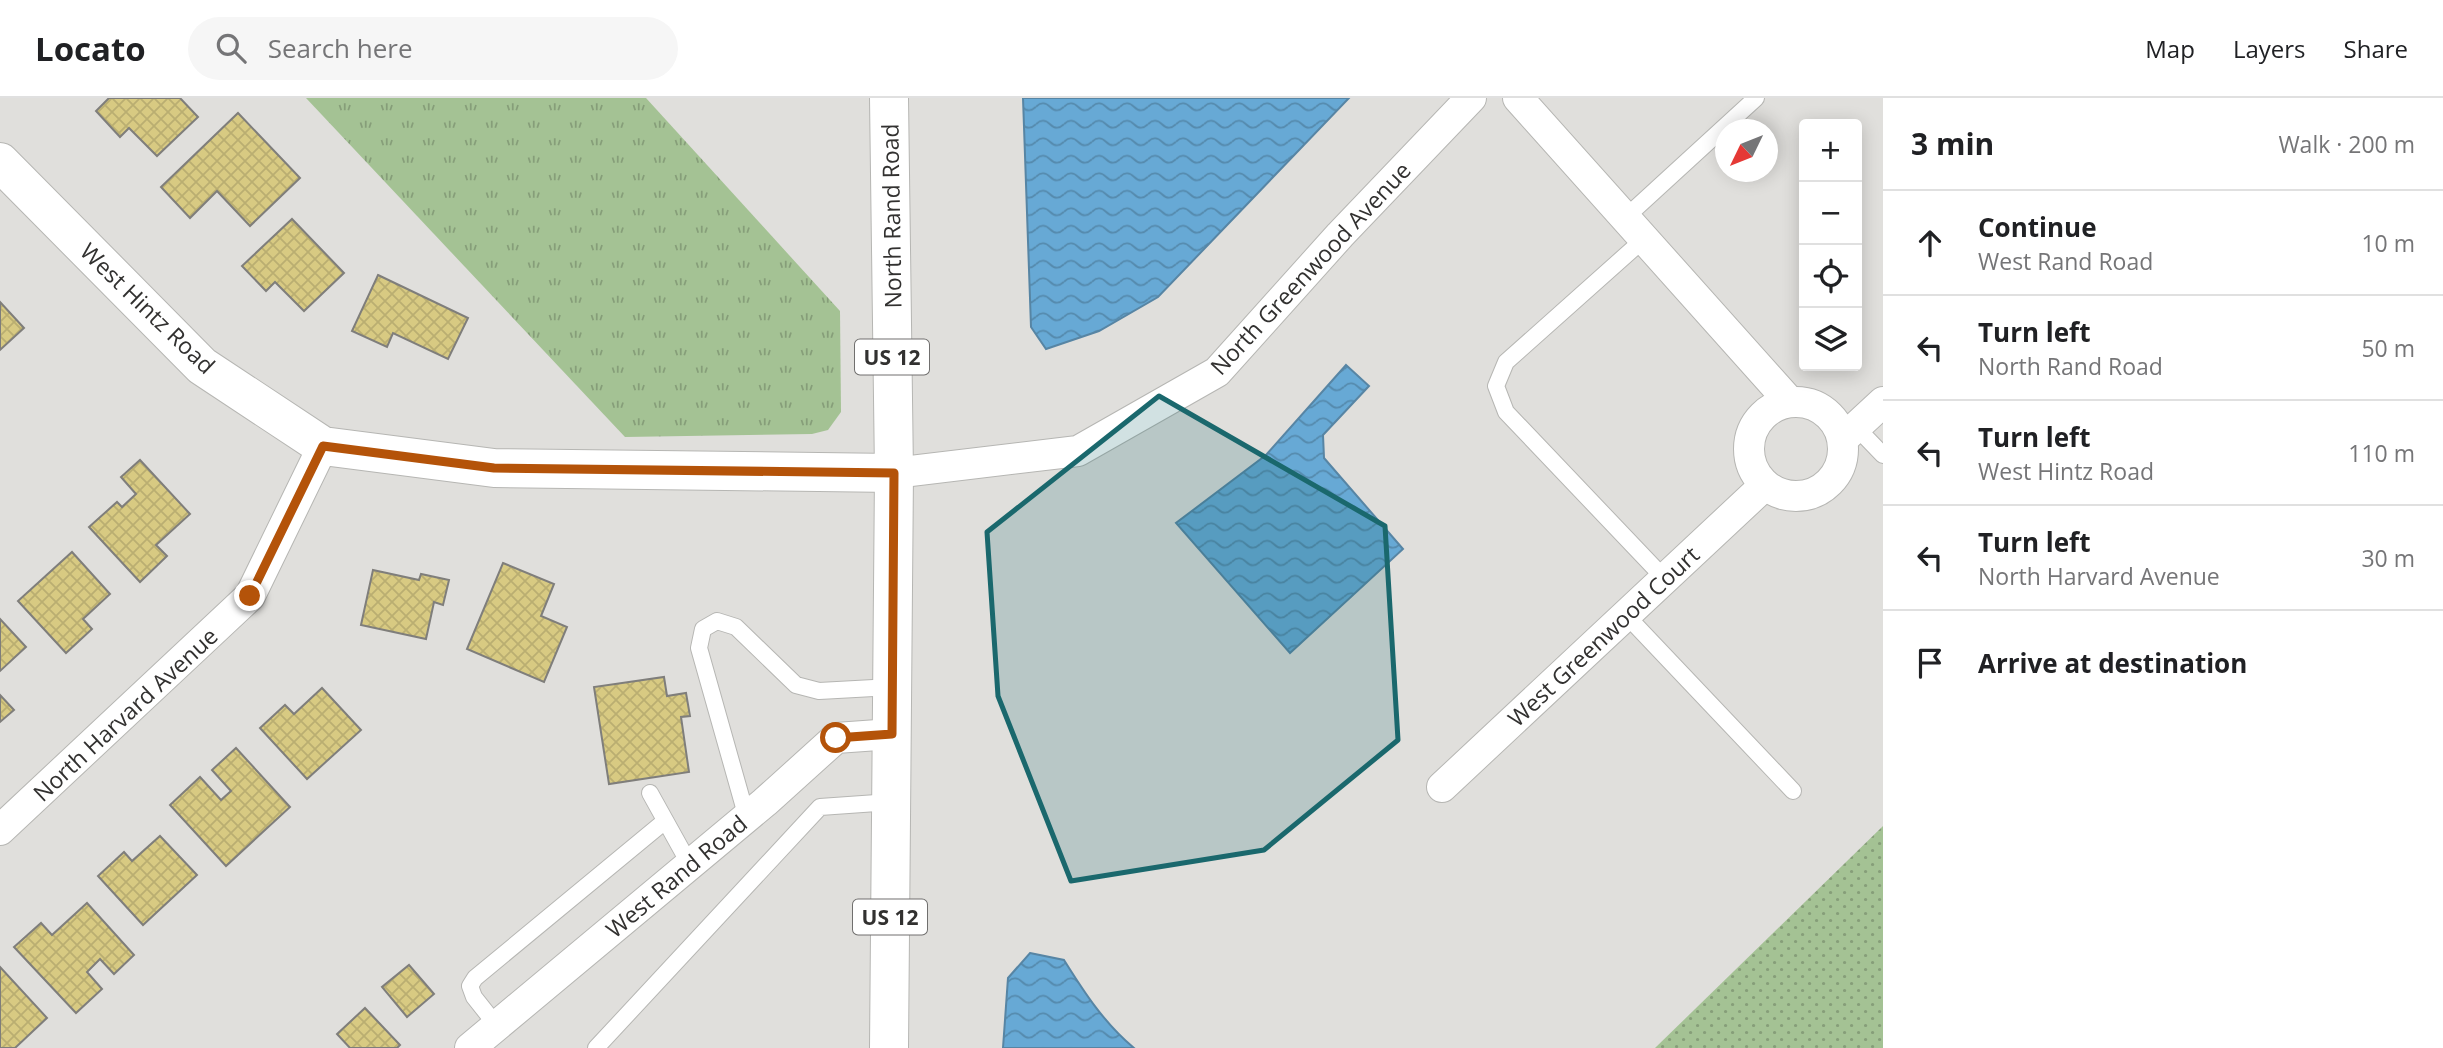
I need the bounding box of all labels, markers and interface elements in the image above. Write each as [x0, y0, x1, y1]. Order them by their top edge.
search box [188, 17, 678, 80]
text: Locato [35, 26, 146, 71]
icon: search [212, 29, 250, 67]
text: Search here [268, 30, 413, 66]
text: Map [2145, 32, 2195, 65]
text: Layers [2233, 32, 2306, 65]
text: Share [2344, 32, 2408, 65]
north arrow [1715, 119, 1778, 182]
map controls [1799, 119, 1862, 371]
button: + [1799, 119, 1862, 182]
street label: North Rand Road [873, 123, 909, 309]
text: 3 min [1911, 123, 1994, 164]
text: Walk · 200 m [2278, 128, 2415, 160]
street label: North Greenwood Avenue [1203, 155, 1417, 381]
button: − [1799, 182, 1862, 245]
text: Continue [1978, 209, 2097, 245]
icon: ahead [1911, 224, 1949, 262]
text: 10 m [2361, 227, 2415, 259]
street label: West Hintz Road [74, 235, 222, 381]
button: locate [1799, 245, 1862, 308]
text: West Rand Road [1978, 245, 2153, 277]
button: layers [1799, 308, 1862, 371]
text: Turn left [1978, 314, 2090, 350]
icon: left [1911, 329, 1949, 367]
text: 50 m [2361, 332, 2415, 364]
road number: US 12 [855, 340, 929, 374]
text: North Rand Road [1978, 350, 2163, 382]
text: Turn left [1978, 419, 2090, 455]
icon: left [1911, 434, 1949, 472]
text: 110 m [2348, 437, 2415, 469]
text: West Hintz Road [1978, 455, 2154, 487]
text: Turn left [1978, 524, 2090, 560]
street label: West Greenwood Court [1500, 539, 1706, 733]
icon: left [1911, 539, 1949, 577]
text: 30 m [2361, 542, 2415, 574]
text: North Harvard Avenue [1978, 560, 2220, 592]
route end [234, 580, 265, 611]
street label: North Harvard Avenue [26, 620, 224, 808]
icon: arrive [1911, 644, 1949, 682]
text: Arrive at destination [1978, 645, 2247, 681]
route start [820, 722, 851, 753]
street label: West Rand Road [599, 807, 753, 945]
road number: US 12 [853, 900, 927, 934]

